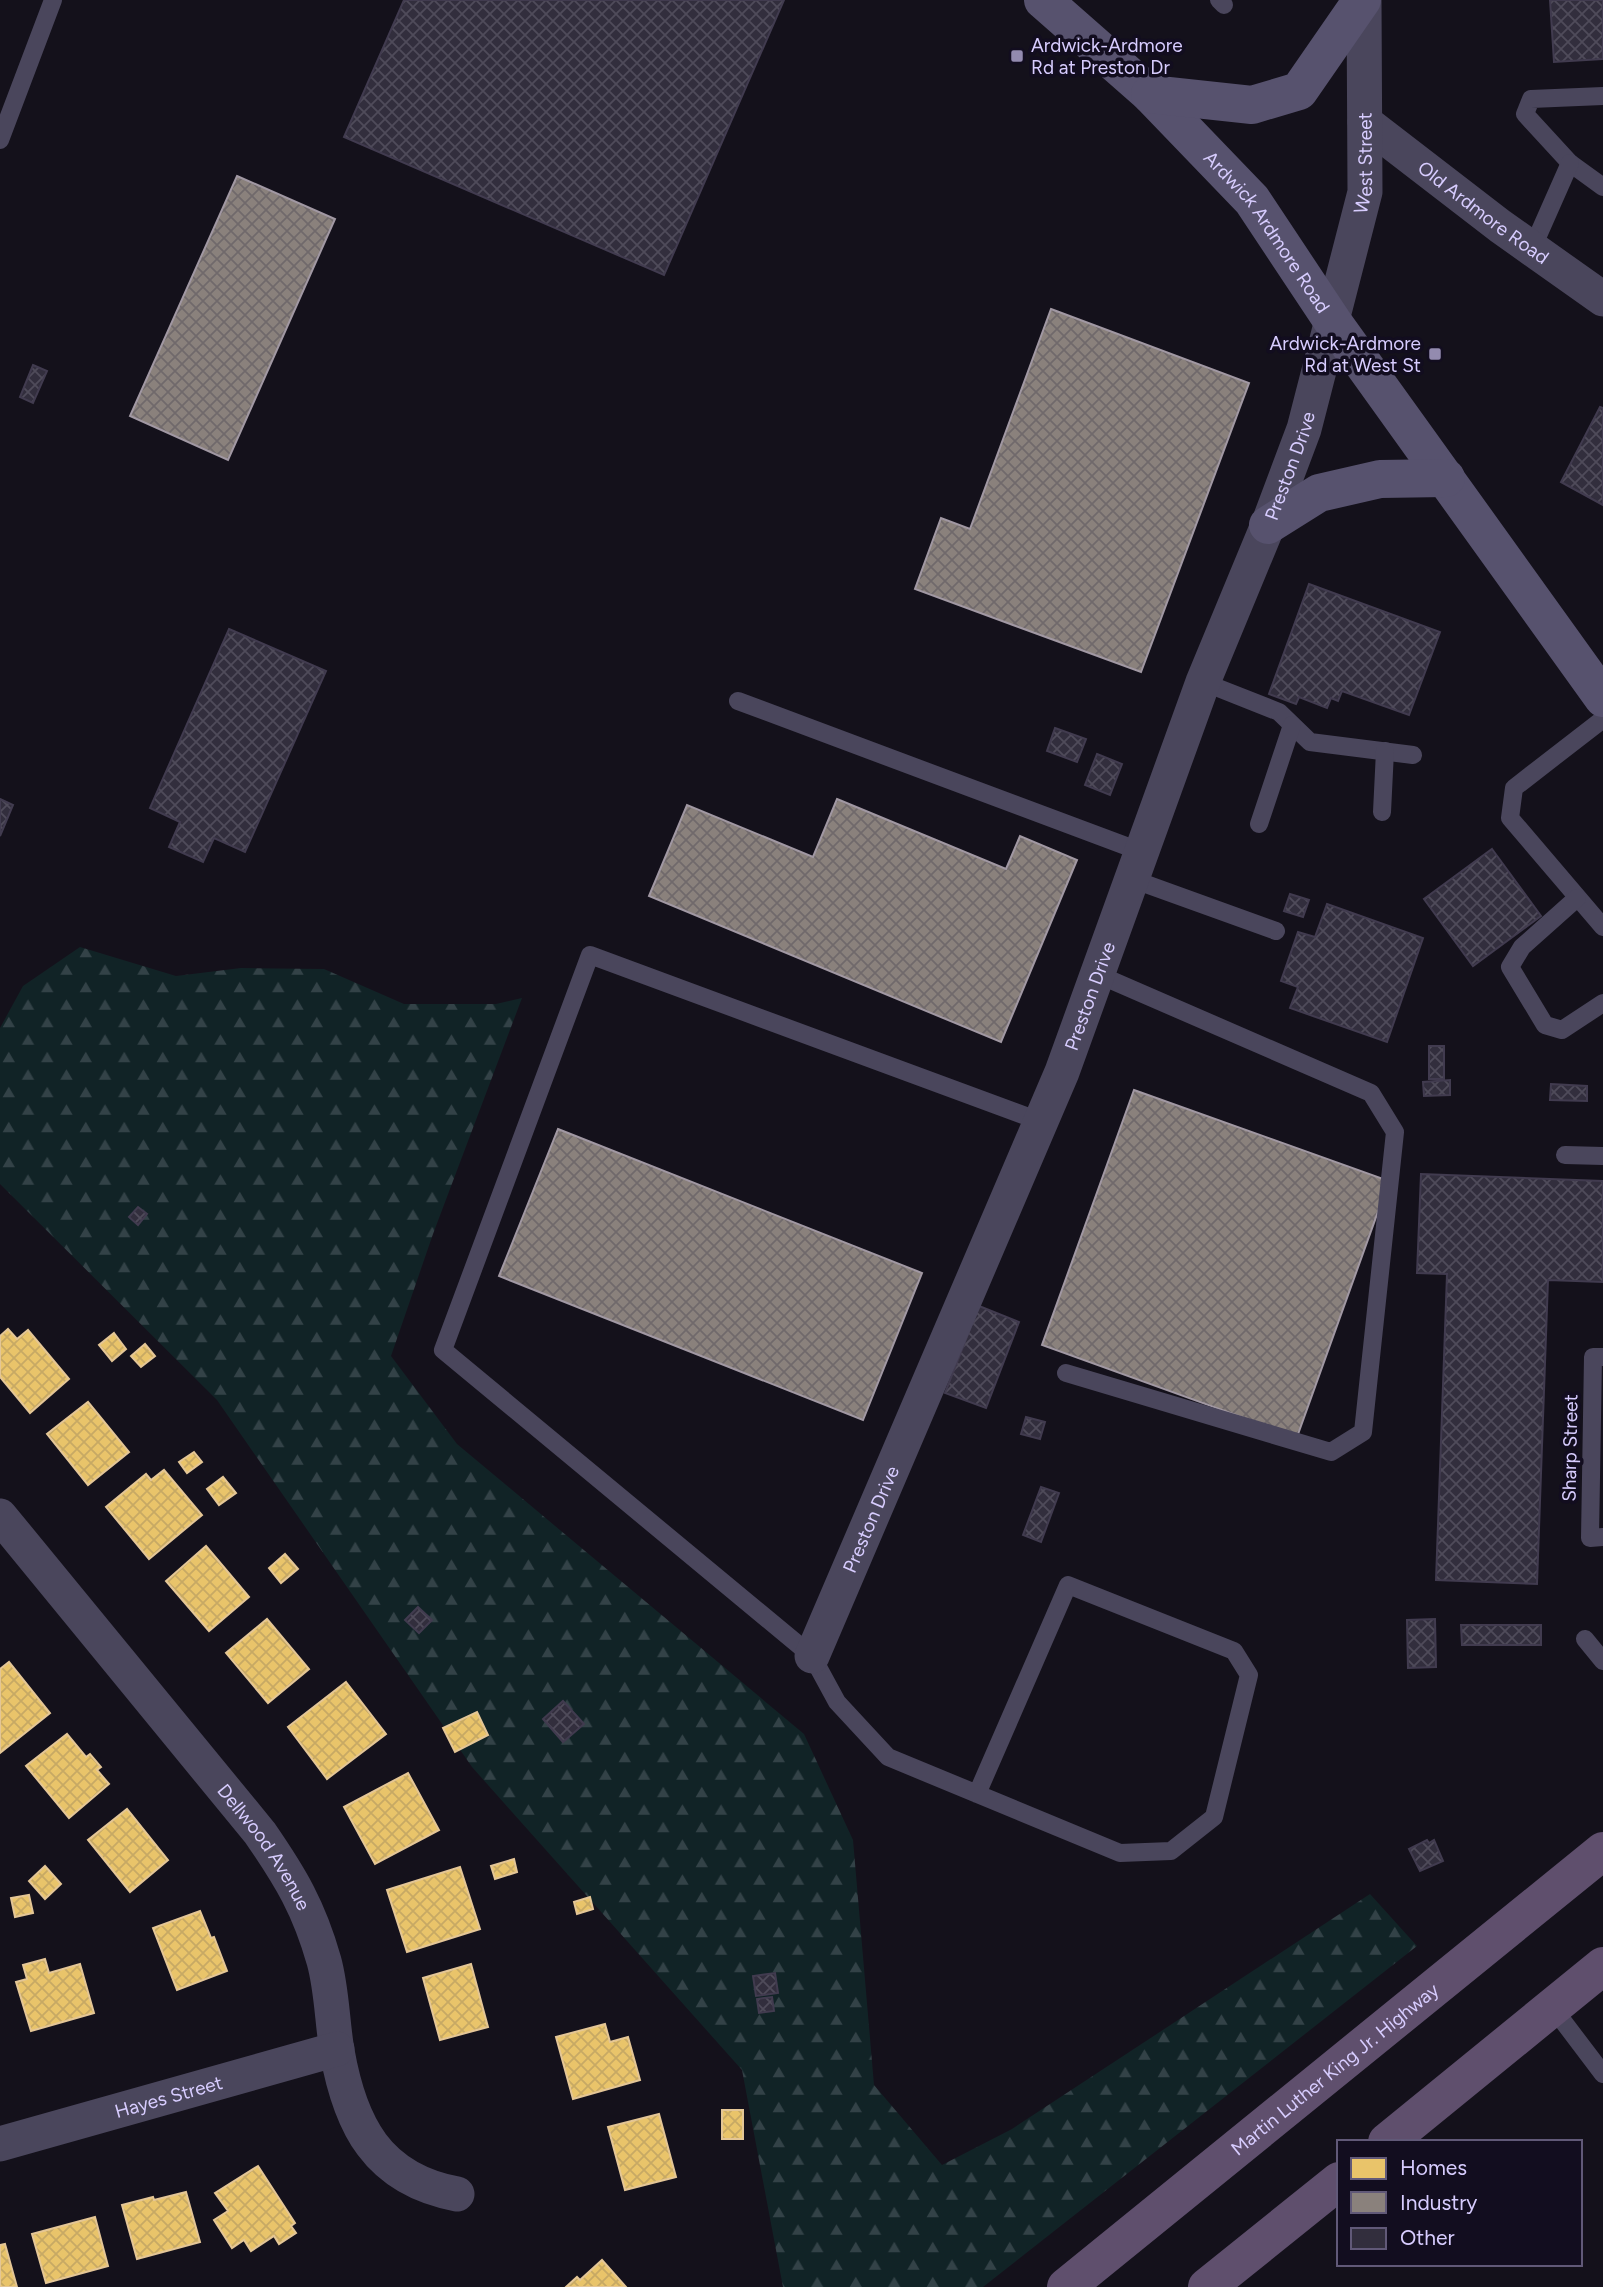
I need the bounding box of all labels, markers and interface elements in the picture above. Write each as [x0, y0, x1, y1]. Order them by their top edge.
place label: Ardwick-Ardmore Rd at Preston Dr [1031, 34, 1183, 79]
marker: Ardwick-Ardmore Rd at Preston Dr [1009, 48, 1025, 64]
street label: West Street [1348, 112, 1377, 216]
street label: Ardwick Ardmore Road [1199, 146, 1335, 317]
street label: Old Ardmore Road [1414, 156, 1554, 269]
place label: Ardwick-Ardmore Rd at West St [1269, 332, 1421, 377]
marker: Ardwick-Ardmore Rd at West St [1427, 346, 1443, 362]
street label: Preston Drive [1259, 409, 1320, 523]
street label: Preston Drive [1059, 939, 1120, 1054]
street label: Sharp Street [1558, 1394, 1582, 1502]
street label: Preston Drive [838, 1462, 904, 1576]
street label: Dellwood Avenue [213, 1779, 316, 1914]
street label: Martin Luther King Jr. Highway [1226, 1978, 1443, 2160]
street label: Hayes Street [112, 2070, 225, 2123]
legend [1337, 2140, 1582, 2266]
text: Homes [1400, 2155, 1467, 2180]
text: Industry [1400, 2190, 1477, 2215]
text: Other [1400, 2225, 1455, 2250]

